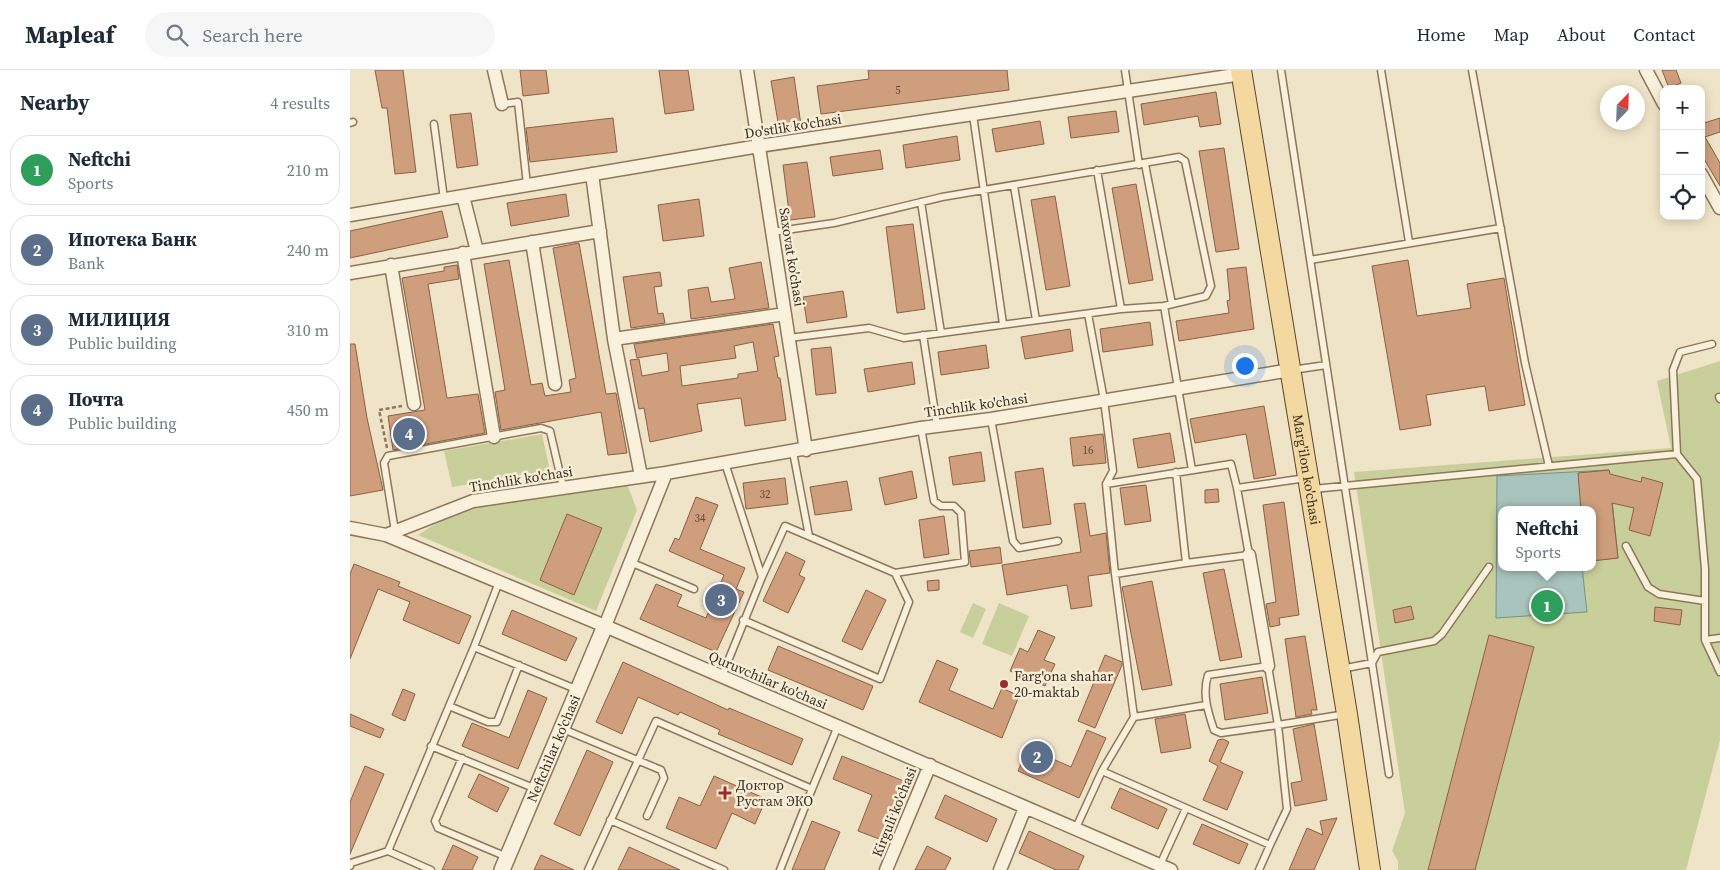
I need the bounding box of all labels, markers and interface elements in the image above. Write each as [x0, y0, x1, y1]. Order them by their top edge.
search box [145, 12, 495, 57]
text: Mapleaf [25, 18, 115, 51]
icon: search [163, 21, 191, 49]
text: Search here [203, 22, 303, 48]
text: Home [1417, 22, 1466, 47]
text: Map [1494, 22, 1529, 47]
text: About [1557, 22, 1605, 47]
text: Contact [1633, 22, 1695, 47]
house number: 5 [895, 83, 901, 98]
north arrow [1600, 85, 1645, 130]
map controls [1660, 85, 1705, 220]
button: + [1660, 85, 1705, 130]
text: Nearby [20, 88, 90, 117]
text: 4 results [270, 92, 330, 114]
street label: Do'stlik ko'chasi [743, 108, 843, 144]
button: − [1660, 130, 1705, 175]
text: Neftchi [68, 146, 131, 172]
text: 1 [33, 159, 41, 181]
text: 210 m [287, 159, 329, 181]
text: Sports [68, 172, 113, 194]
button: locate [1660, 175, 1705, 220]
street label: Saxovat ko'chasi [774, 206, 810, 308]
text: Ипотека Банк [68, 226, 197, 252]
text: 2 [33, 239, 41, 261]
text: 240 m [287, 239, 329, 261]
text: Bank [68, 252, 105, 274]
text: МИЛИЦИЯ [68, 306, 170, 332]
text: 3 [33, 319, 41, 341]
text: 310 m [287, 319, 329, 341]
text: Public building [68, 332, 177, 354]
your location [1232, 353, 1258, 379]
text: Почта [68, 386, 124, 412]
street label: Tinchlik ko'chasi [923, 388, 1029, 422]
text: 4 [33, 399, 41, 421]
text: 450 m [287, 399, 329, 421]
text: Public building [68, 412, 177, 434]
street label: Marg'ilon ko'chasi [1288, 413, 1326, 527]
pin: 4 [393, 415, 425, 453]
house number: 16 [1083, 443, 1094, 458]
street label: Tinchlik ko'chasi [468, 461, 574, 497]
house number: 32 [760, 487, 771, 502]
popup [1498, 506, 1596, 571]
house number: 34 [695, 511, 706, 526]
text: Neftchi [1516, 515, 1578, 541]
text: Sports [1516, 541, 1561, 563]
pin: 3 [705, 581, 737, 619]
pin: 1 [1531, 587, 1563, 625]
street label: Quruvchilar ko'chasi [706, 646, 830, 714]
place label: Farg'ona shahar 20-maktab [1014, 666, 1113, 702]
marker: Farg'ona shahar 20-maktab [998, 678, 1010, 690]
street label: Neftchilar ko'chasi [522, 692, 585, 805]
pin: 2 [1021, 738, 1053, 776]
street label: Kirguli ko'chasi [867, 764, 921, 860]
place label: Доктор Рустам ЭКО [736, 775, 813, 811]
marker: Доктор Рустам ЭКО [718, 786, 732, 800]

